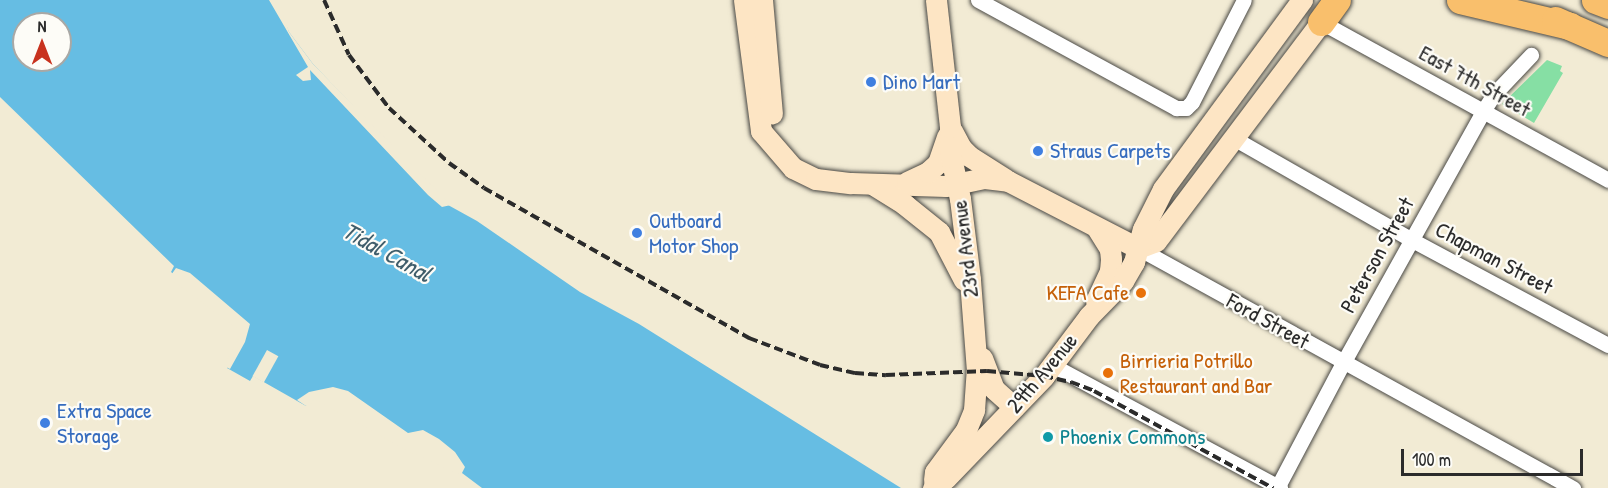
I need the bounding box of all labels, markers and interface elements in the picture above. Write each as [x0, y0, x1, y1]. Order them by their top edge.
north arrow [12, 12, 72, 72]
text: N [38, 15, 46, 37]
street label: East 7th Street [1415, 40, 1535, 122]
place label: Dino Mart [883, 69, 960, 95]
marker: Dino Mart [864, 75, 878, 89]
place label: Straus Carpets [1050, 138, 1170, 164]
marker: Straus Carpets [1031, 144, 1045, 158]
street label: Peterson Street [1335, 193, 1419, 317]
street label: 23rd Avenue [946, 199, 984, 299]
place label: Outboard Motor Shop [649, 207, 739, 258]
water label: Tidal Canal [338, 216, 436, 288]
street label: Chapman Street [1431, 216, 1557, 300]
marker: Outboard Motor Shop [630, 226, 644, 240]
place label: KEFA Cafe [1046, 280, 1129, 306]
marker: KEFA Cafe [1134, 286, 1148, 300]
street label: Ford Street [1222, 288, 1314, 354]
street label: 29th Avenue [1001, 328, 1083, 418]
place label: Birrieria Potrillo Restaurant and Bar [1120, 347, 1272, 398]
marker: Birrieria Potrillo Restaurant and Bar [1101, 366, 1115, 380]
place label: Extra Space Storage [57, 397, 152, 448]
marker: Extra Space Storage [38, 416, 52, 430]
place label: Phoenix Commons [1060, 424, 1205, 450]
marker: Phoenix Commons [1041, 430, 1055, 444]
scale bar [1404, 437, 1586, 475]
text: 100 m [1412, 447, 1451, 472]

